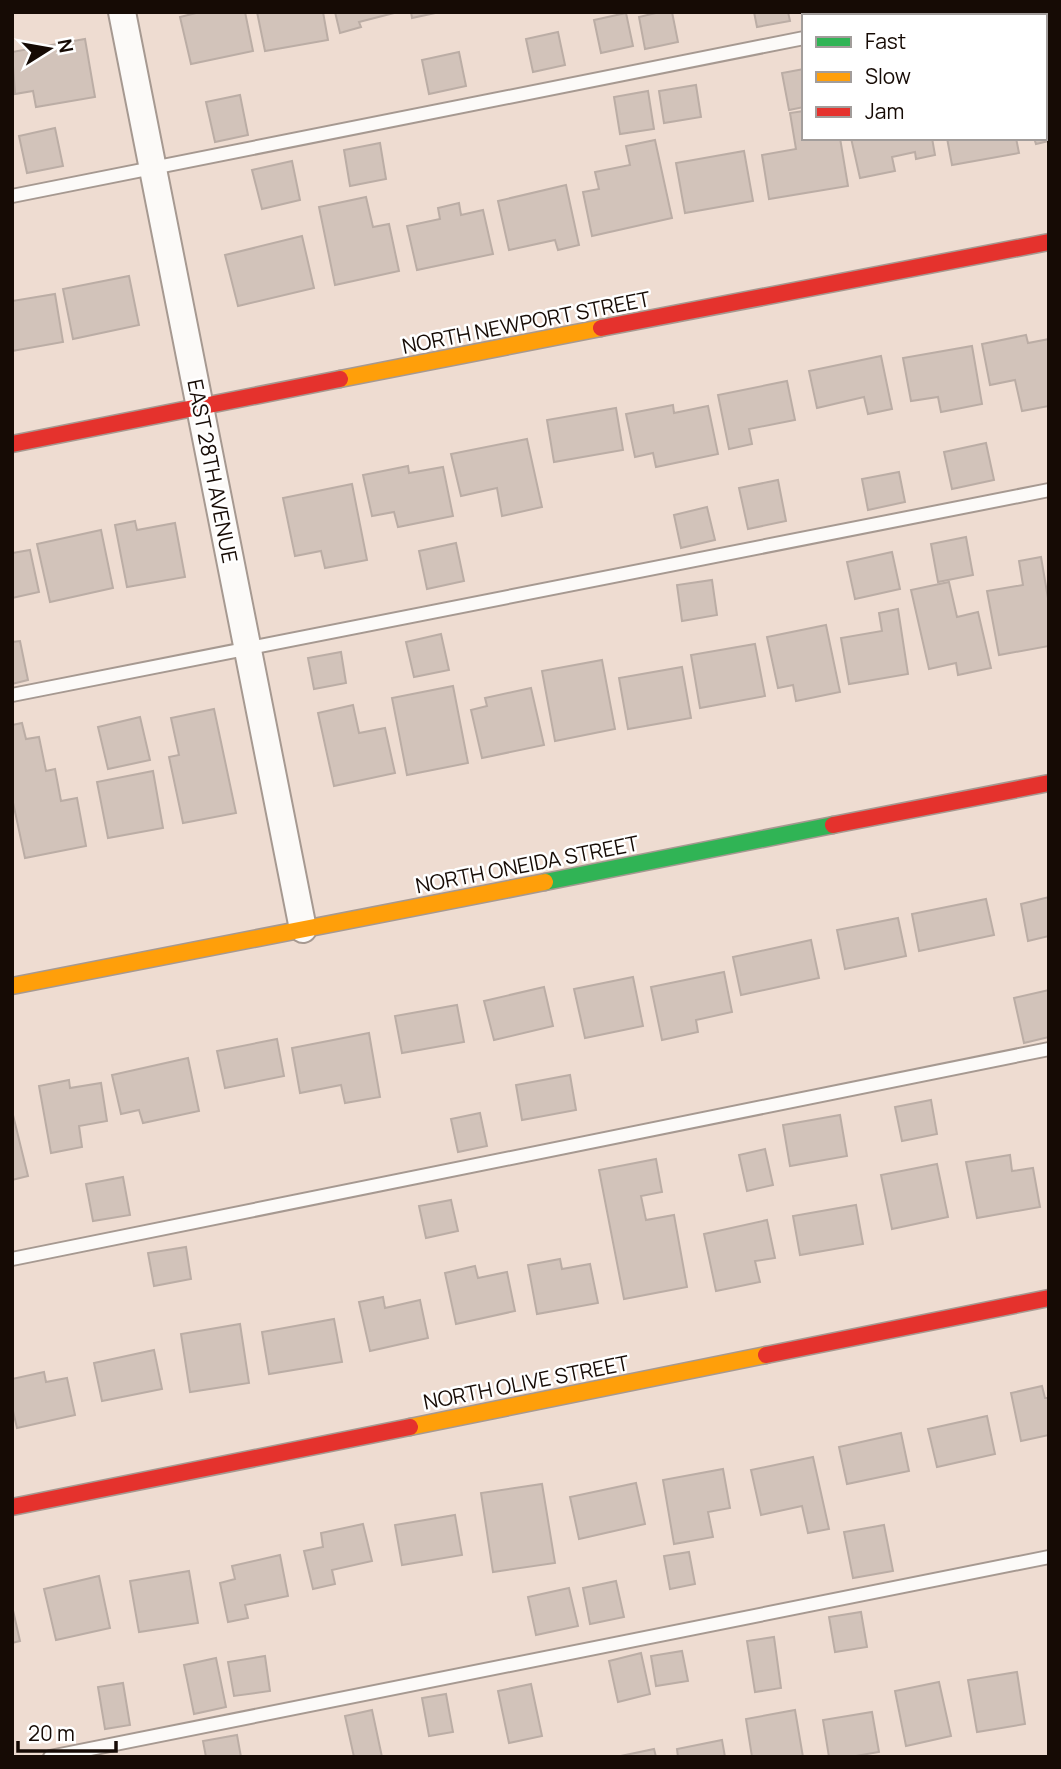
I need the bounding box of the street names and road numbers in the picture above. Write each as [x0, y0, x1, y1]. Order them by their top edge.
street label: NORTH NEWPORT STREET [399, 284, 653, 360]
street label: EAST 28TH AVENUE [181, 377, 245, 565]
street label: NORTH ONEIDA STREET [413, 829, 641, 899]
street label: NORTH OLIVE STREET [421, 1348, 632, 1416]

